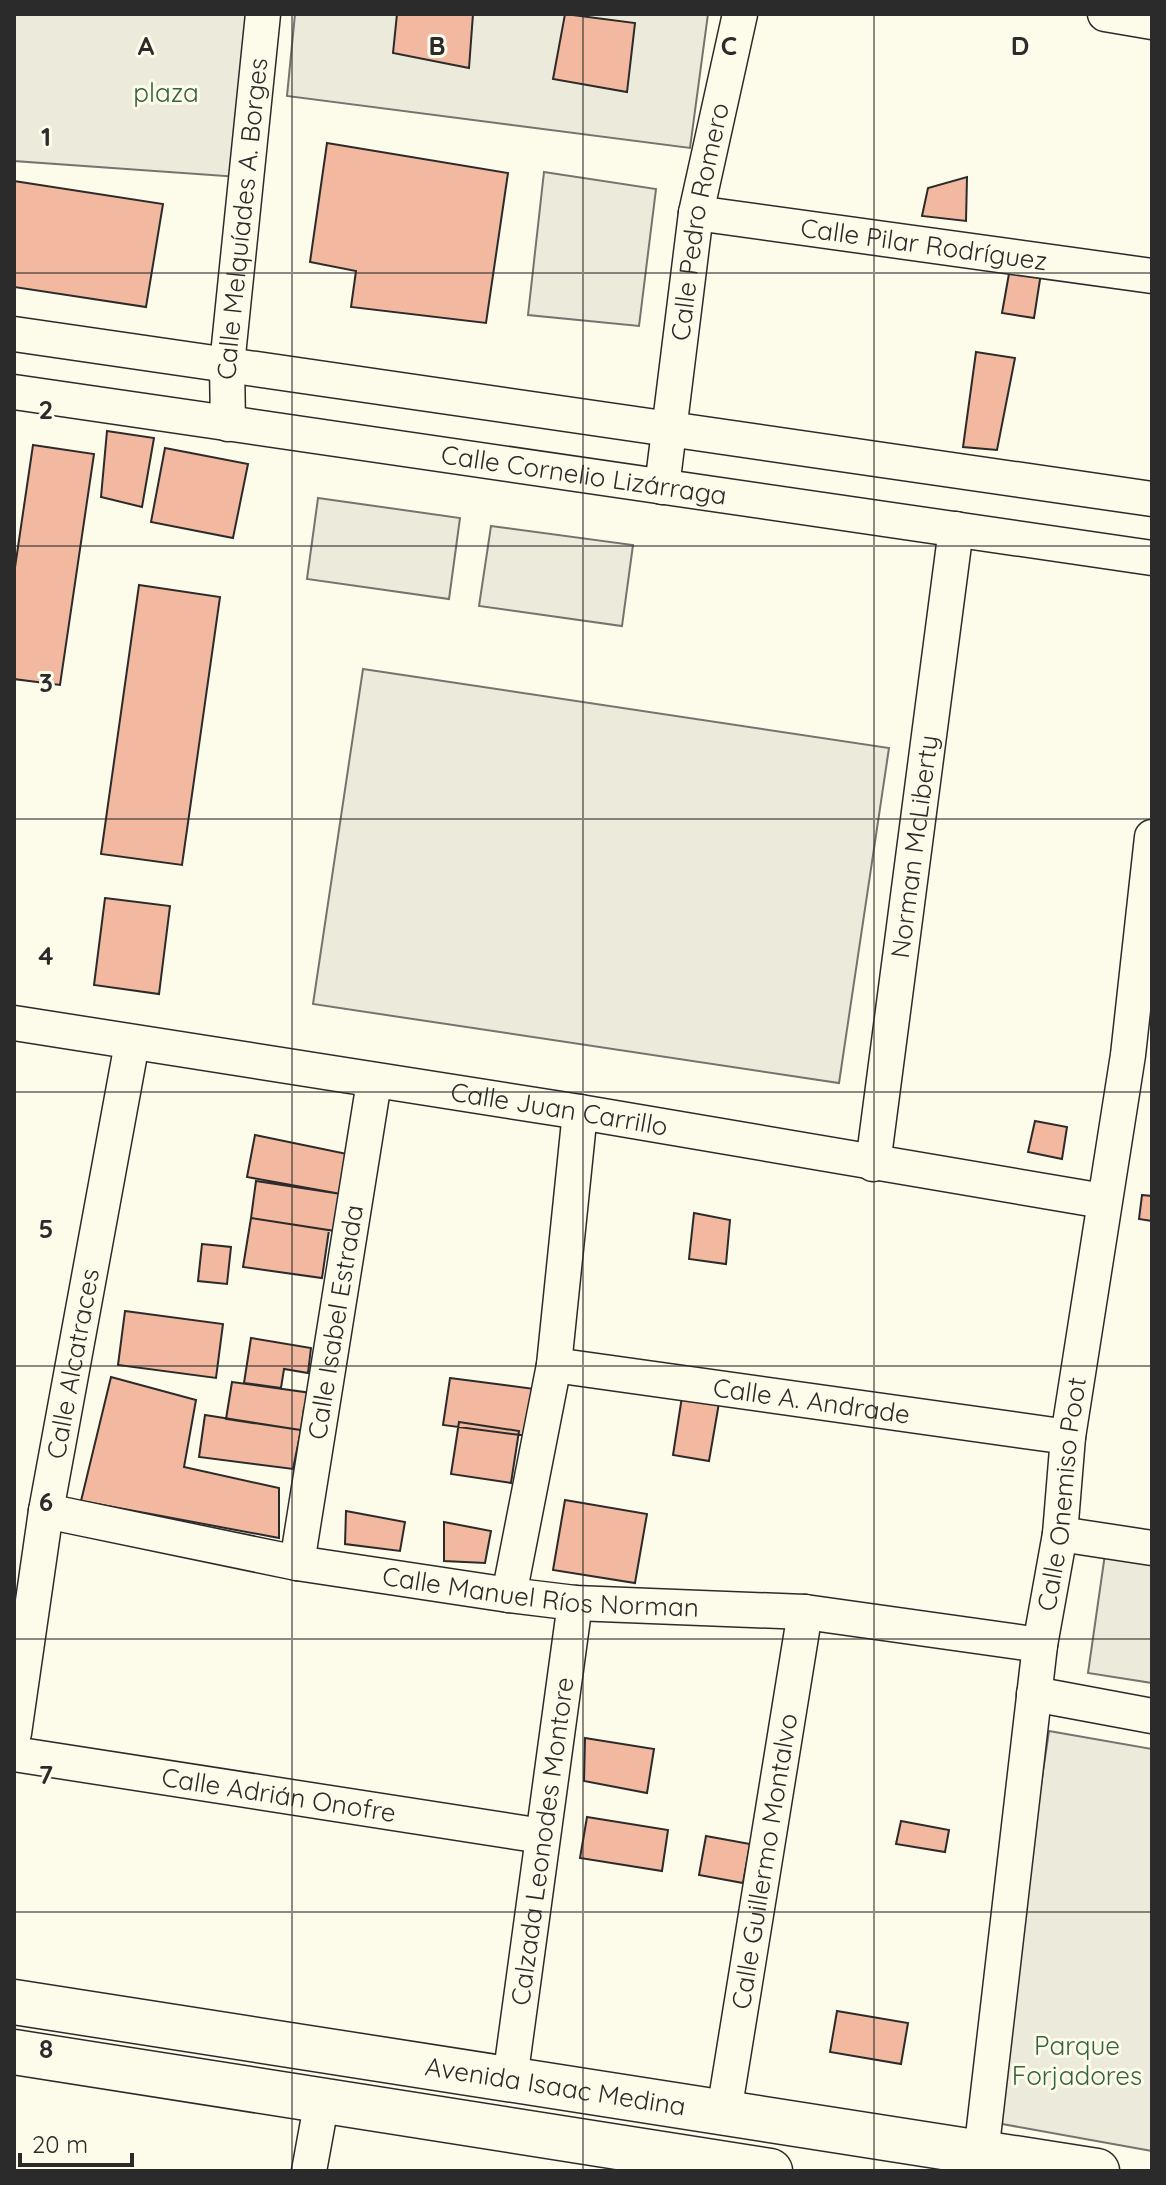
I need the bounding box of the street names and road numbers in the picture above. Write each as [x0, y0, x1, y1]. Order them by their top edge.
street label: Calle Melquíades A. Borges [210, 56, 274, 380]
street label: Calle Pedro Romero [663, 100, 736, 343]
street label: Calle Pilar Rodríguez [799, 211, 1049, 277]
street label: Calle Cornelio Lizárraga [439, 438, 729, 512]
street label: Norman McLiberty [883, 733, 945, 960]
street label: Calle Juan Carrillo [448, 1075, 670, 1143]
street label: Calle Isabel Estrada [300, 1202, 370, 1442]
street label: Calle Alcatraces [39, 1266, 106, 1461]
street label: Calle A. Andrade [711, 1370, 912, 1431]
street label: Calle Onemiso Poot [1029, 1375, 1093, 1614]
street label: Calle Manuel Ríos Norman [380, 1559, 700, 1624]
street label: Calzada Leonodes Montore [503, 1675, 581, 2007]
street label: Calle Guillermo Montalvo [724, 1711, 804, 2012]
street label: Calle Adrián Onofre [159, 1760, 398, 1829]
street label: Avenida Isaac Medina [423, 2049, 688, 2123]

